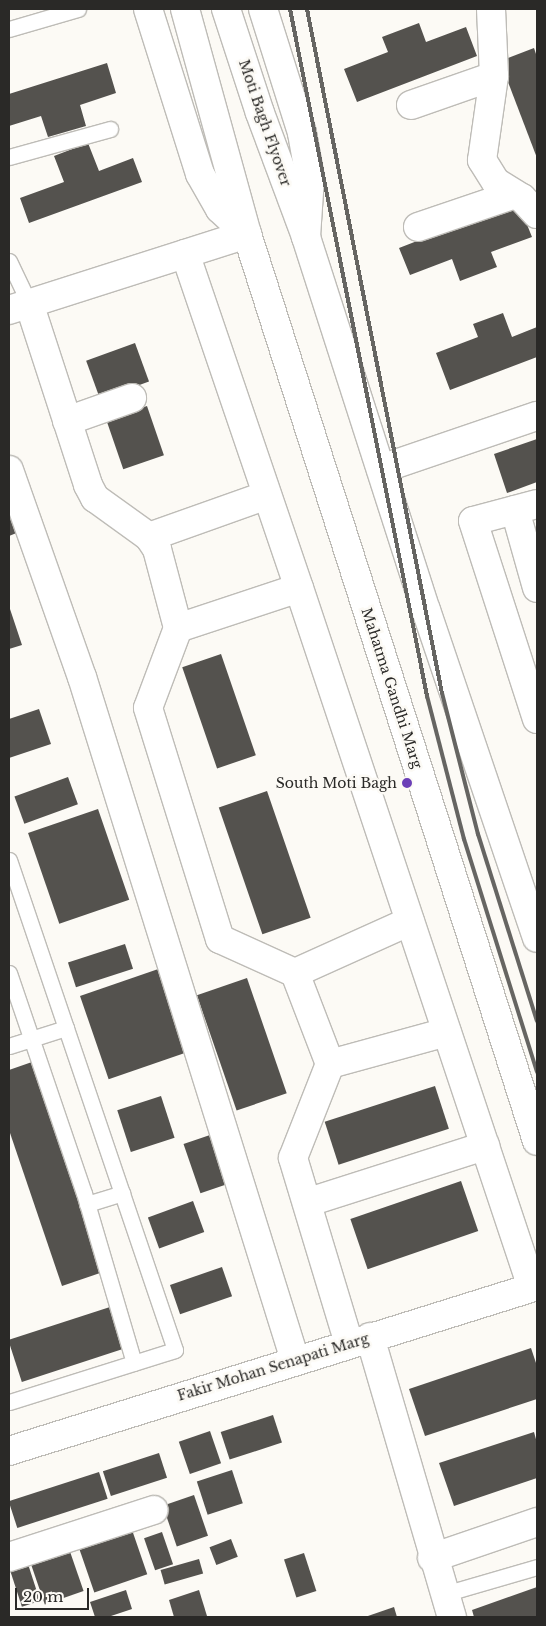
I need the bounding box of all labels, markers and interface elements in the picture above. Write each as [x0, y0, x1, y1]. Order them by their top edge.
street label: Moti Bagh Flyover [235, 57, 295, 189]
street label: Mahatma Gandhi Marg [358, 606, 426, 770]
place label: South Moti Bagh [276, 775, 397, 791]
marker: South Moti Bagh [401, 777, 413, 789]
street label: Fakir Mohan Senapati Marg [175, 1330, 371, 1404]
scale bar [18, 1578, 91, 1610]
text: 20 m [23, 1587, 63, 1606]

